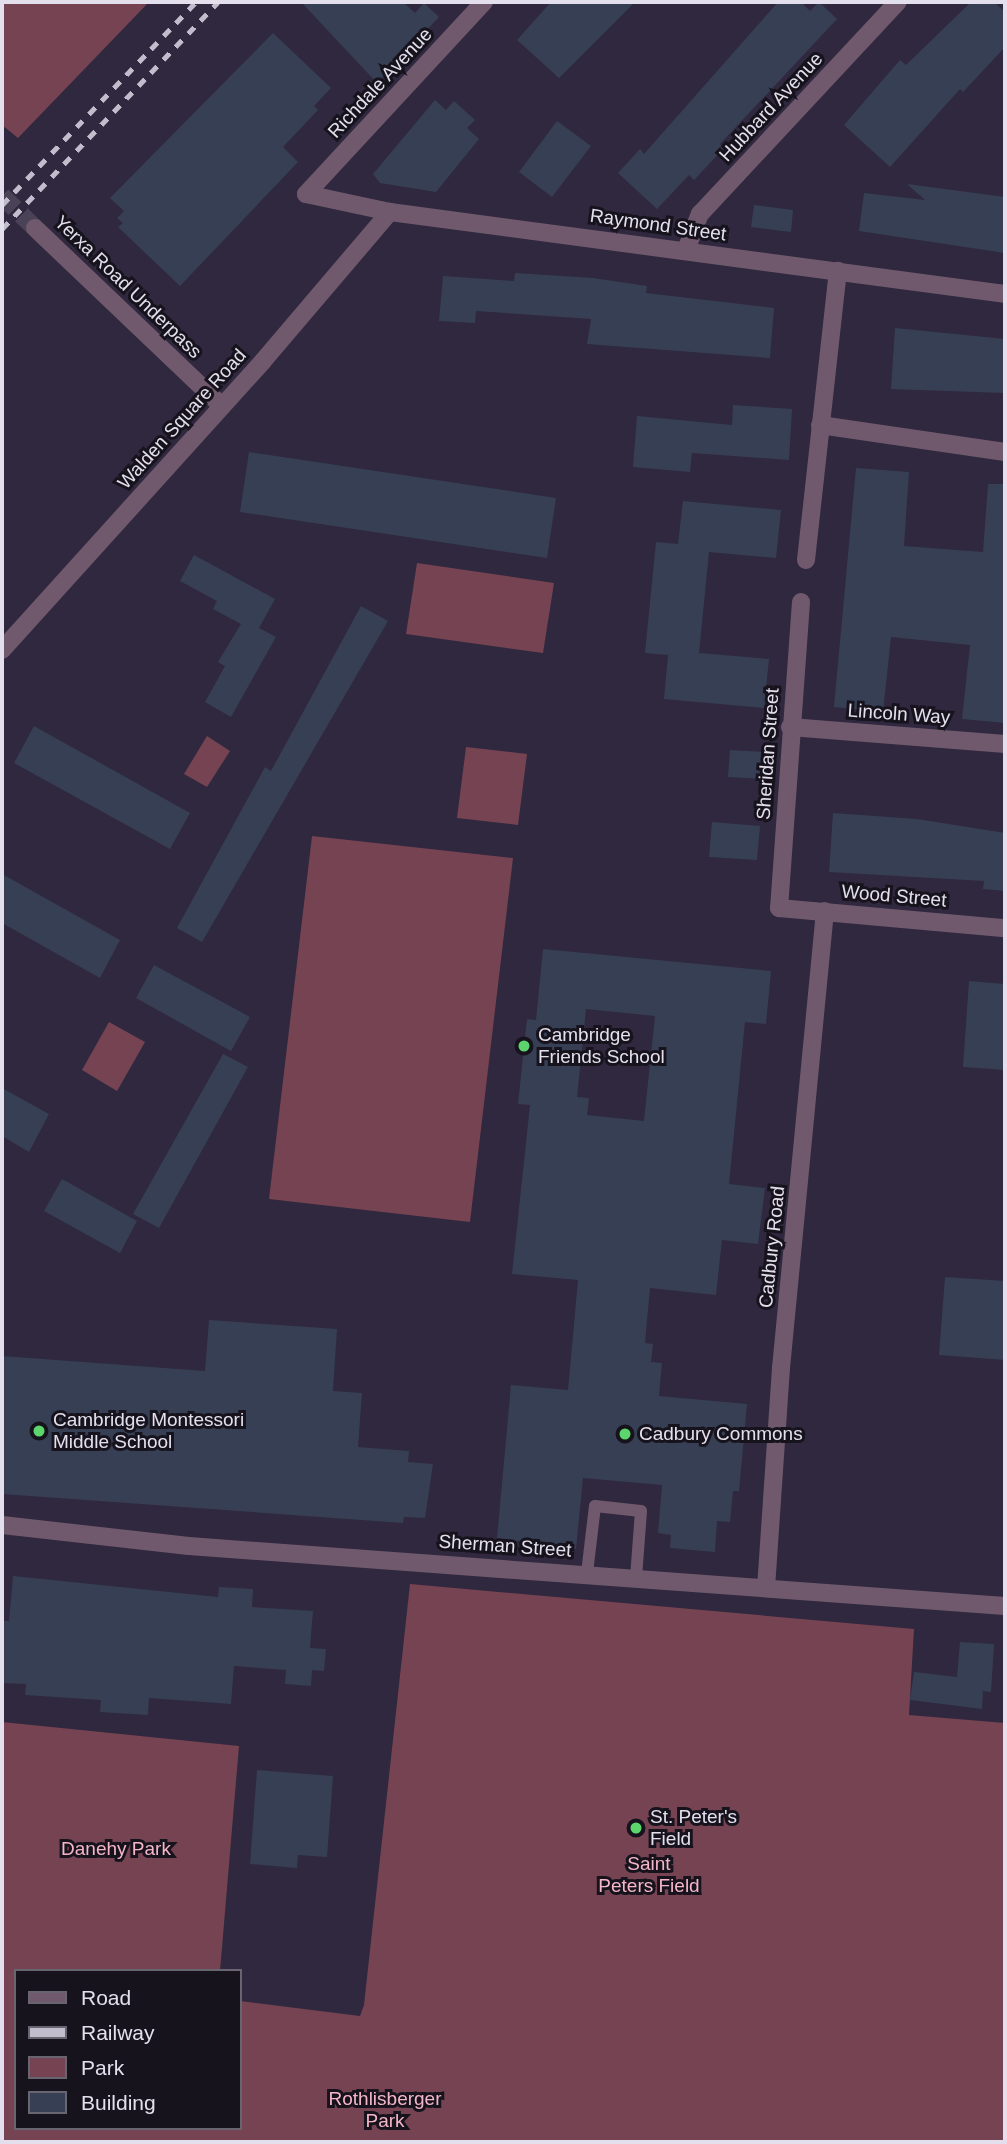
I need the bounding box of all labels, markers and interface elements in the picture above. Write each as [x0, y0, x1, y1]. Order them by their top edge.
street label: Richdale Avenue [323, 23, 437, 143]
street label: Hubbard Avenue [714, 47, 828, 167]
street label: Raymond Street [588, 204, 728, 246]
street label: Yerxa Road Underpass [50, 211, 206, 363]
street label: Walden Square Road [113, 344, 251, 494]
street label: Sheridan Street [752, 687, 784, 821]
street label: Lincoln Way [847, 699, 951, 729]
street label: Wood Street [841, 880, 947, 912]
place label: Cambridge Friends School [538, 1024, 665, 1068]
marker: Cambridge Friends School [516, 1038, 532, 1054]
street label: Cadbury Road [754, 1185, 790, 1309]
place label: Cambridge Montessori Middle School [53, 1409, 244, 1453]
marker: Cambridge Montessori Middle School [31, 1423, 47, 1439]
place label: Cadbury Commons [639, 1423, 803, 1445]
marker: Cadbury Commons [617, 1426, 633, 1442]
street label: Sherman Street [438, 1530, 572, 1562]
place label: St. Peter's Field [650, 1806, 737, 1850]
marker: St. Peter's Field [628, 1820, 644, 1836]
park label: Danehy Park [61, 1838, 171, 1860]
park label: Saint Peters Field [598, 1853, 700, 1897]
legend [14, 1969, 242, 2130]
text: Road [81, 1986, 131, 2009]
text: Railway [81, 2021, 155, 2044]
text: Park [81, 2056, 124, 2079]
park label: Rothlisberger Park [329, 2088, 441, 2132]
text: Building [81, 2091, 156, 2114]

